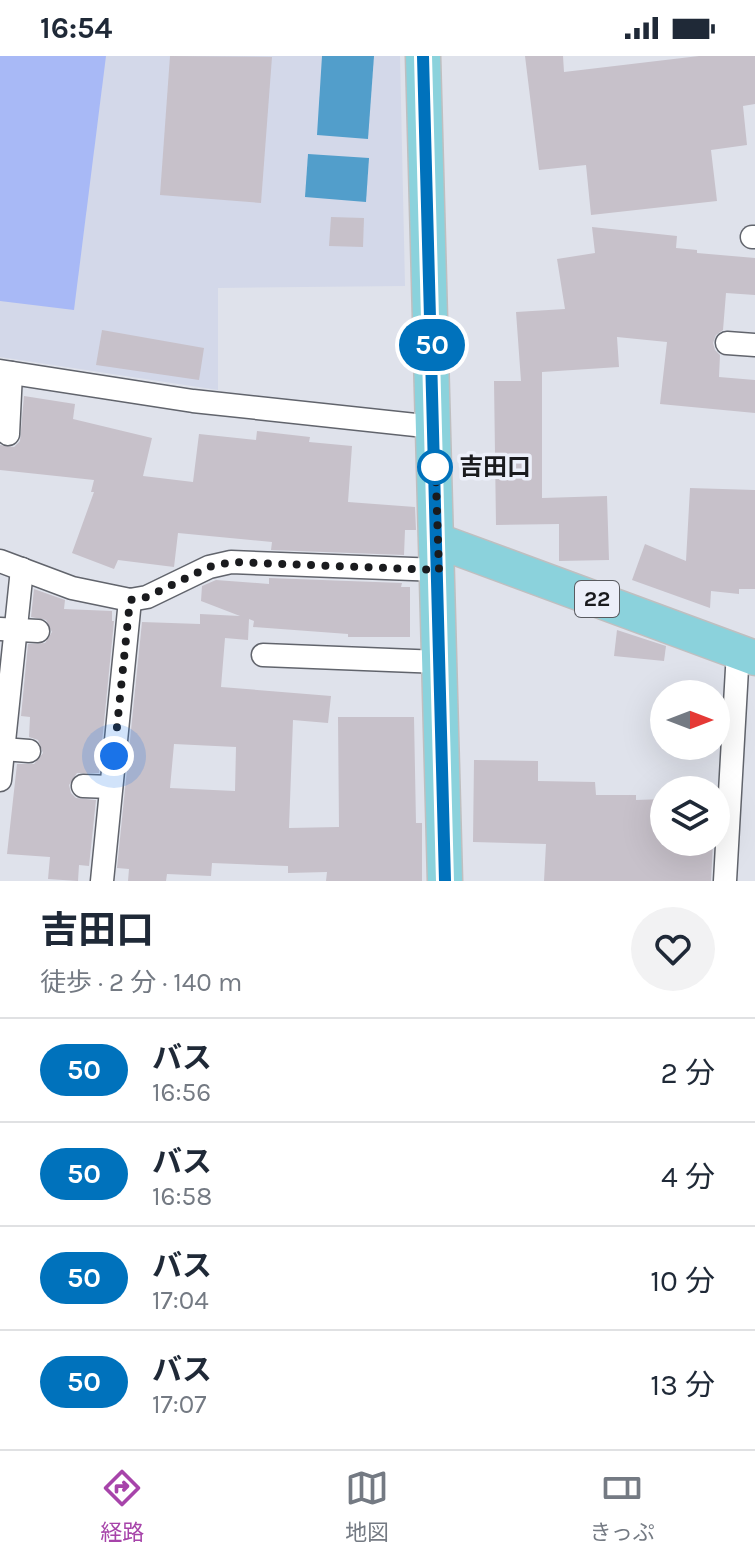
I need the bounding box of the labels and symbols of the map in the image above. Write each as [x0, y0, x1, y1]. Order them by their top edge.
line badge: 50 [396, 319, 468, 371]
marker: 吉田口 [418, 450, 452, 484]
place label: 吉田口 [459, 453, 531, 481]
road number: 22 [575, 581, 619, 617]
north arrow [650, 680, 730, 760]
your location [94, 736, 134, 776]

